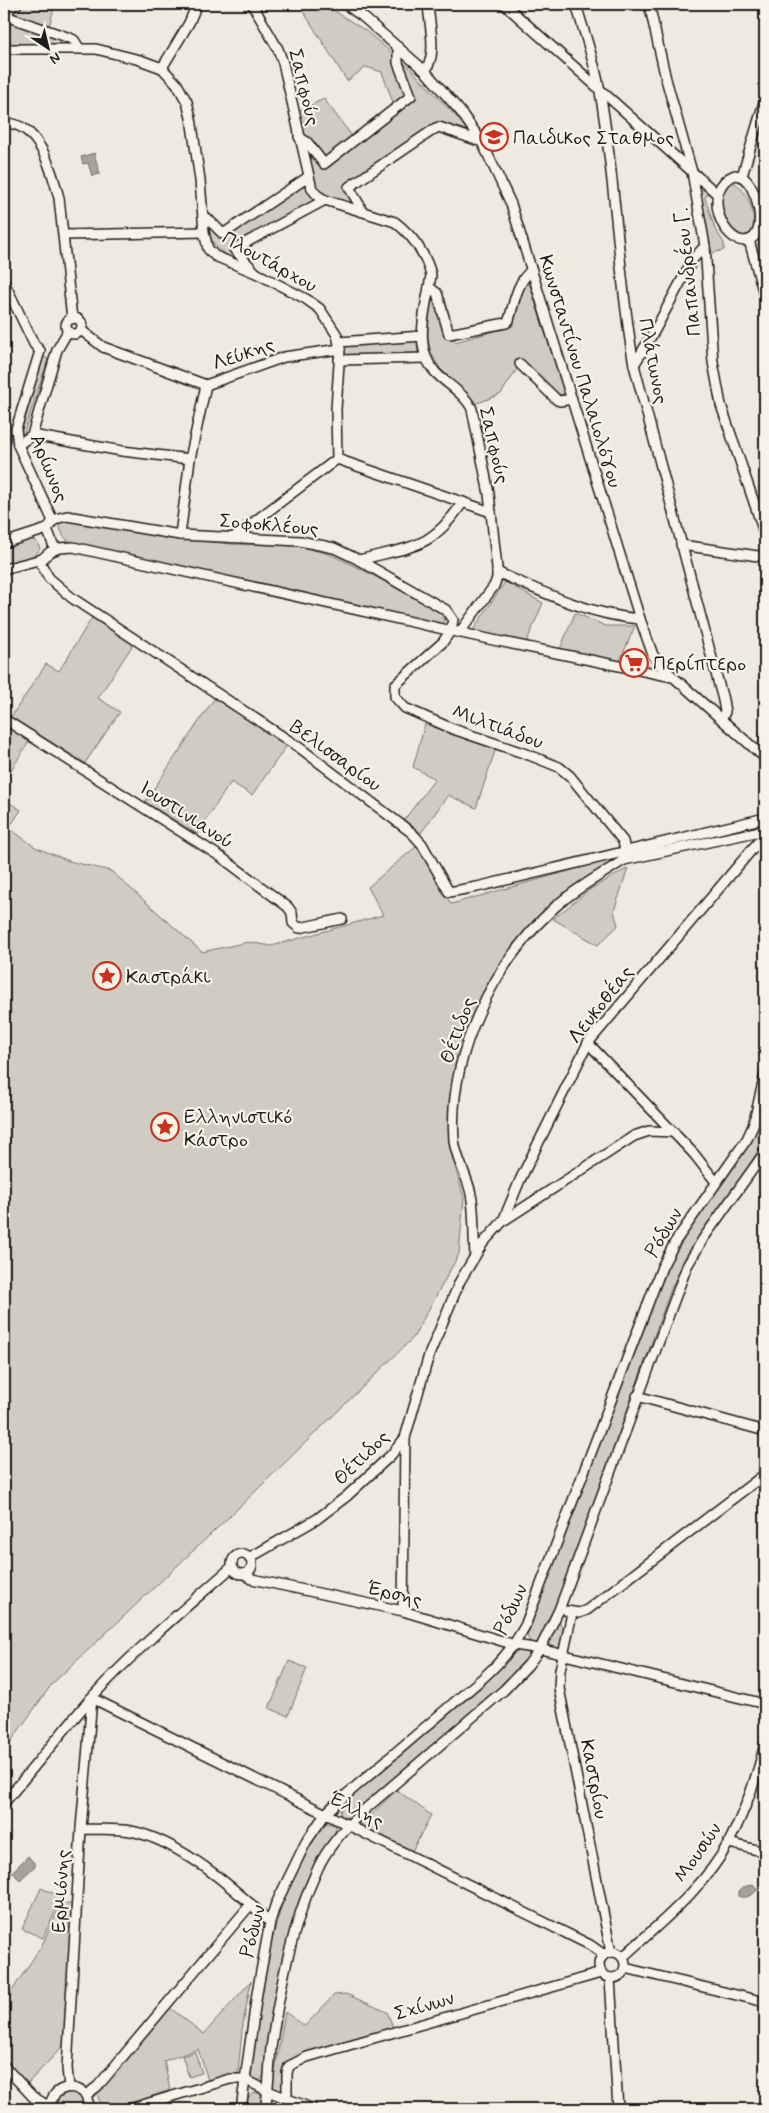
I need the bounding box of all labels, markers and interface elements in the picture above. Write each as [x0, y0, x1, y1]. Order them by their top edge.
north arrow [22, 22, 72, 72]
street label: Σαπφούς [281, 46, 326, 129]
text: N [46, 48, 64, 68]
school or university icon: Παιδικος Σταθμος [479, 122, 509, 152]
place label: Παιδικος Σταθμος [513, 125, 674, 152]
street label: Παπανδρέου Γ. [668, 206, 709, 337]
street label: Πλουτάρχου [217, 225, 322, 300]
street label: Κωνσταντίνου Παλαιολόγου [531, 252, 628, 491]
street label: Πλάτωνος [631, 316, 674, 407]
street label: Λεύκης [209, 331, 278, 378]
street label: Σαπφούς [472, 404, 516, 487]
street label: Αρίωνος [23, 430, 75, 507]
street label: Σοφοκλέους [218, 508, 320, 543]
supermarket icon: Περίπτερο [619, 648, 649, 678]
place label: Περίπτερο [653, 651, 746, 678]
street label: Μιλτιάδου [448, 698, 547, 756]
street label: Βελισσαρίου [284, 714, 386, 799]
street label: Ιουστινιανού [134, 775, 238, 856]
street label: Λευκοθέας [562, 960, 640, 1050]
place icon: Καστράκι [92, 961, 122, 991]
place label: Καστράκι [126, 964, 211, 991]
street label: Θέτιδος [434, 993, 483, 1067]
place label: Ελληνιστικό Κάστρο [184, 1104, 292, 1154]
place icon: Ελληνιστικό Κάστρο [150, 1112, 180, 1142]
street label: Ρόδων [639, 1203, 690, 1263]
street label: Θέτιδος [328, 1424, 396, 1492]
street label: Έρσης [364, 1575, 425, 1614]
street label: Ρόδων [488, 1580, 535, 1640]
street label: Καστρίου [573, 1737, 614, 1821]
street label: Έλλης [324, 1785, 388, 1836]
street label: Μουσών [668, 1817, 729, 1888]
street label: Ερμιόνης [46, 1849, 77, 1933]
street label: Ρόδων [234, 1902, 273, 1961]
street label: Σχίνων [391, 1985, 458, 2028]

